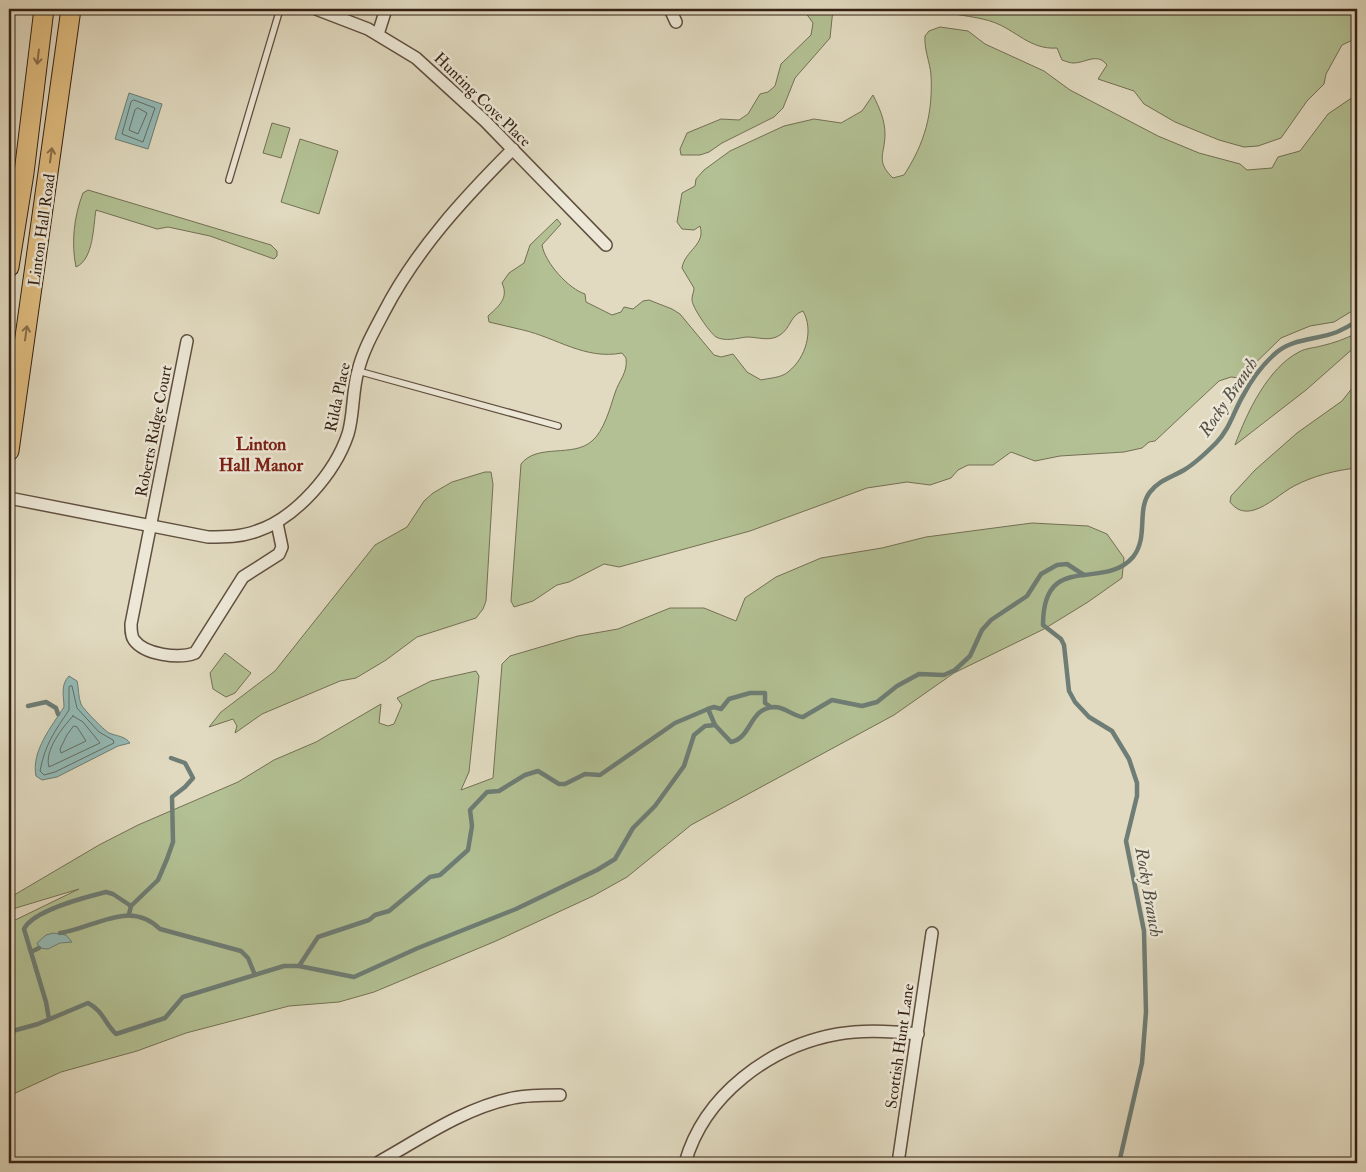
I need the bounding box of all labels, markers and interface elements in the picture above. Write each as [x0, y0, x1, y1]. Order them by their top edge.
street label: Hunting Cove Place [429, 48, 535, 151]
one-way arrow [33, 49, 43, 65]
one-way arrow [47, 147, 57, 163]
street label: Linton Hall Road [24, 173, 60, 288]
one-way arrow [21, 326, 31, 342]
water label: Rocky Branch [1193, 353, 1263, 442]
street label: Rilda Place [321, 360, 355, 434]
street label: Roberts Ridge Court [131, 364, 177, 499]
district label: Linton Hall Manor [219, 433, 304, 477]
water label: Rocky Branch [1129, 845, 1168, 939]
street label: Scottish Hunt Lane [881, 982, 919, 1110]

